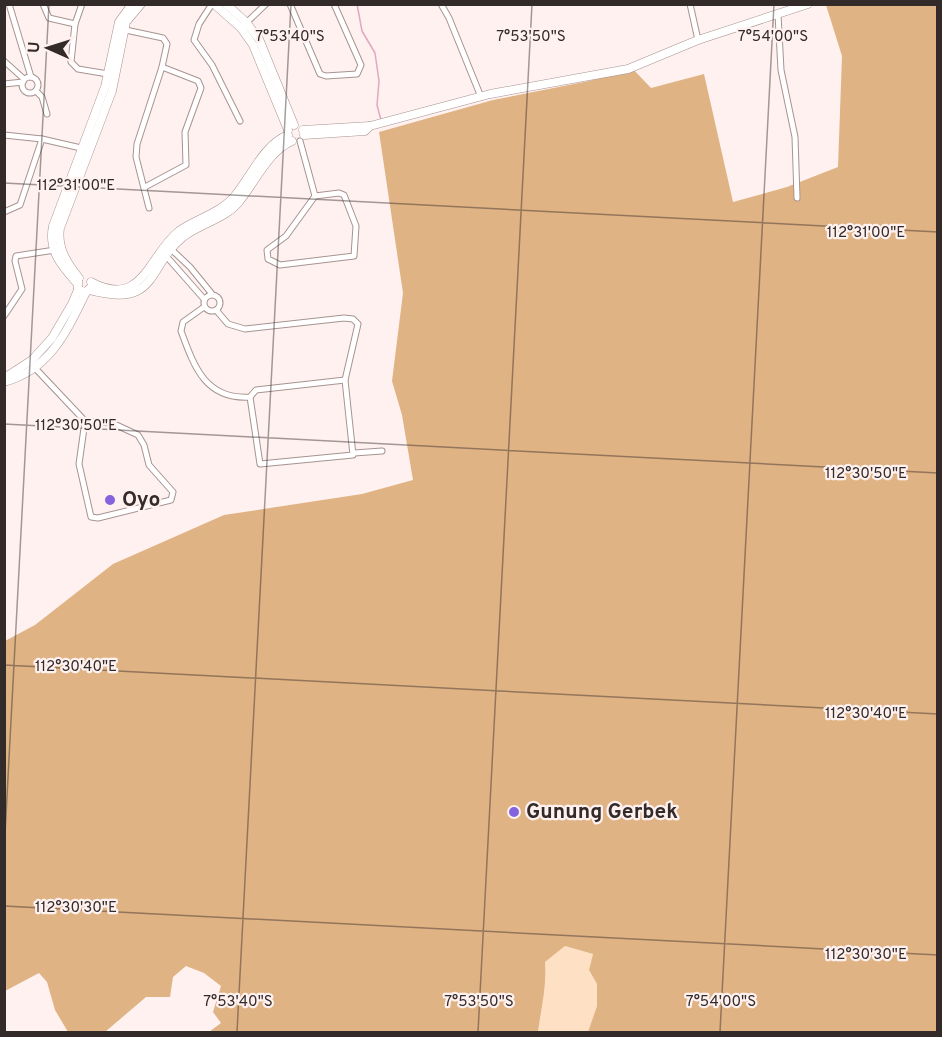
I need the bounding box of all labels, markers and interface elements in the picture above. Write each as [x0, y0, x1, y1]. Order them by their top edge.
north arrow [18, 18, 78, 78]
text: 7°53'40"S [255, 28, 325, 47]
text: 7°53'50"S [496, 28, 566, 47]
text: 7°54'00"S [738, 28, 808, 47]
text: U [25, 41, 45, 54]
text: 112°31'00"E [37, 177, 115, 196]
text: 112°31'00"E [827, 224, 905, 243]
text: 112°30'50"E [35, 417, 117, 436]
text: 112°30'50"E [825, 465, 907, 484]
place label: Oyo [122, 487, 160, 514]
marker: Oyo [103, 493, 117, 507]
text: 112°30'40"E [35, 658, 117, 677]
text: 112°30'40"E [825, 705, 907, 724]
place label: Gunung Gerbek [526, 799, 678, 826]
marker: Gunung Gerbek [507, 805, 521, 819]
text: 112°30'30"E [35, 899, 117, 918]
text: 112°30'30"E [825, 946, 907, 965]
text: 7°53'40"S [203, 993, 273, 1012]
text: 7°53'50"S [444, 993, 514, 1012]
text: 7°54'00"S [686, 993, 756, 1012]

